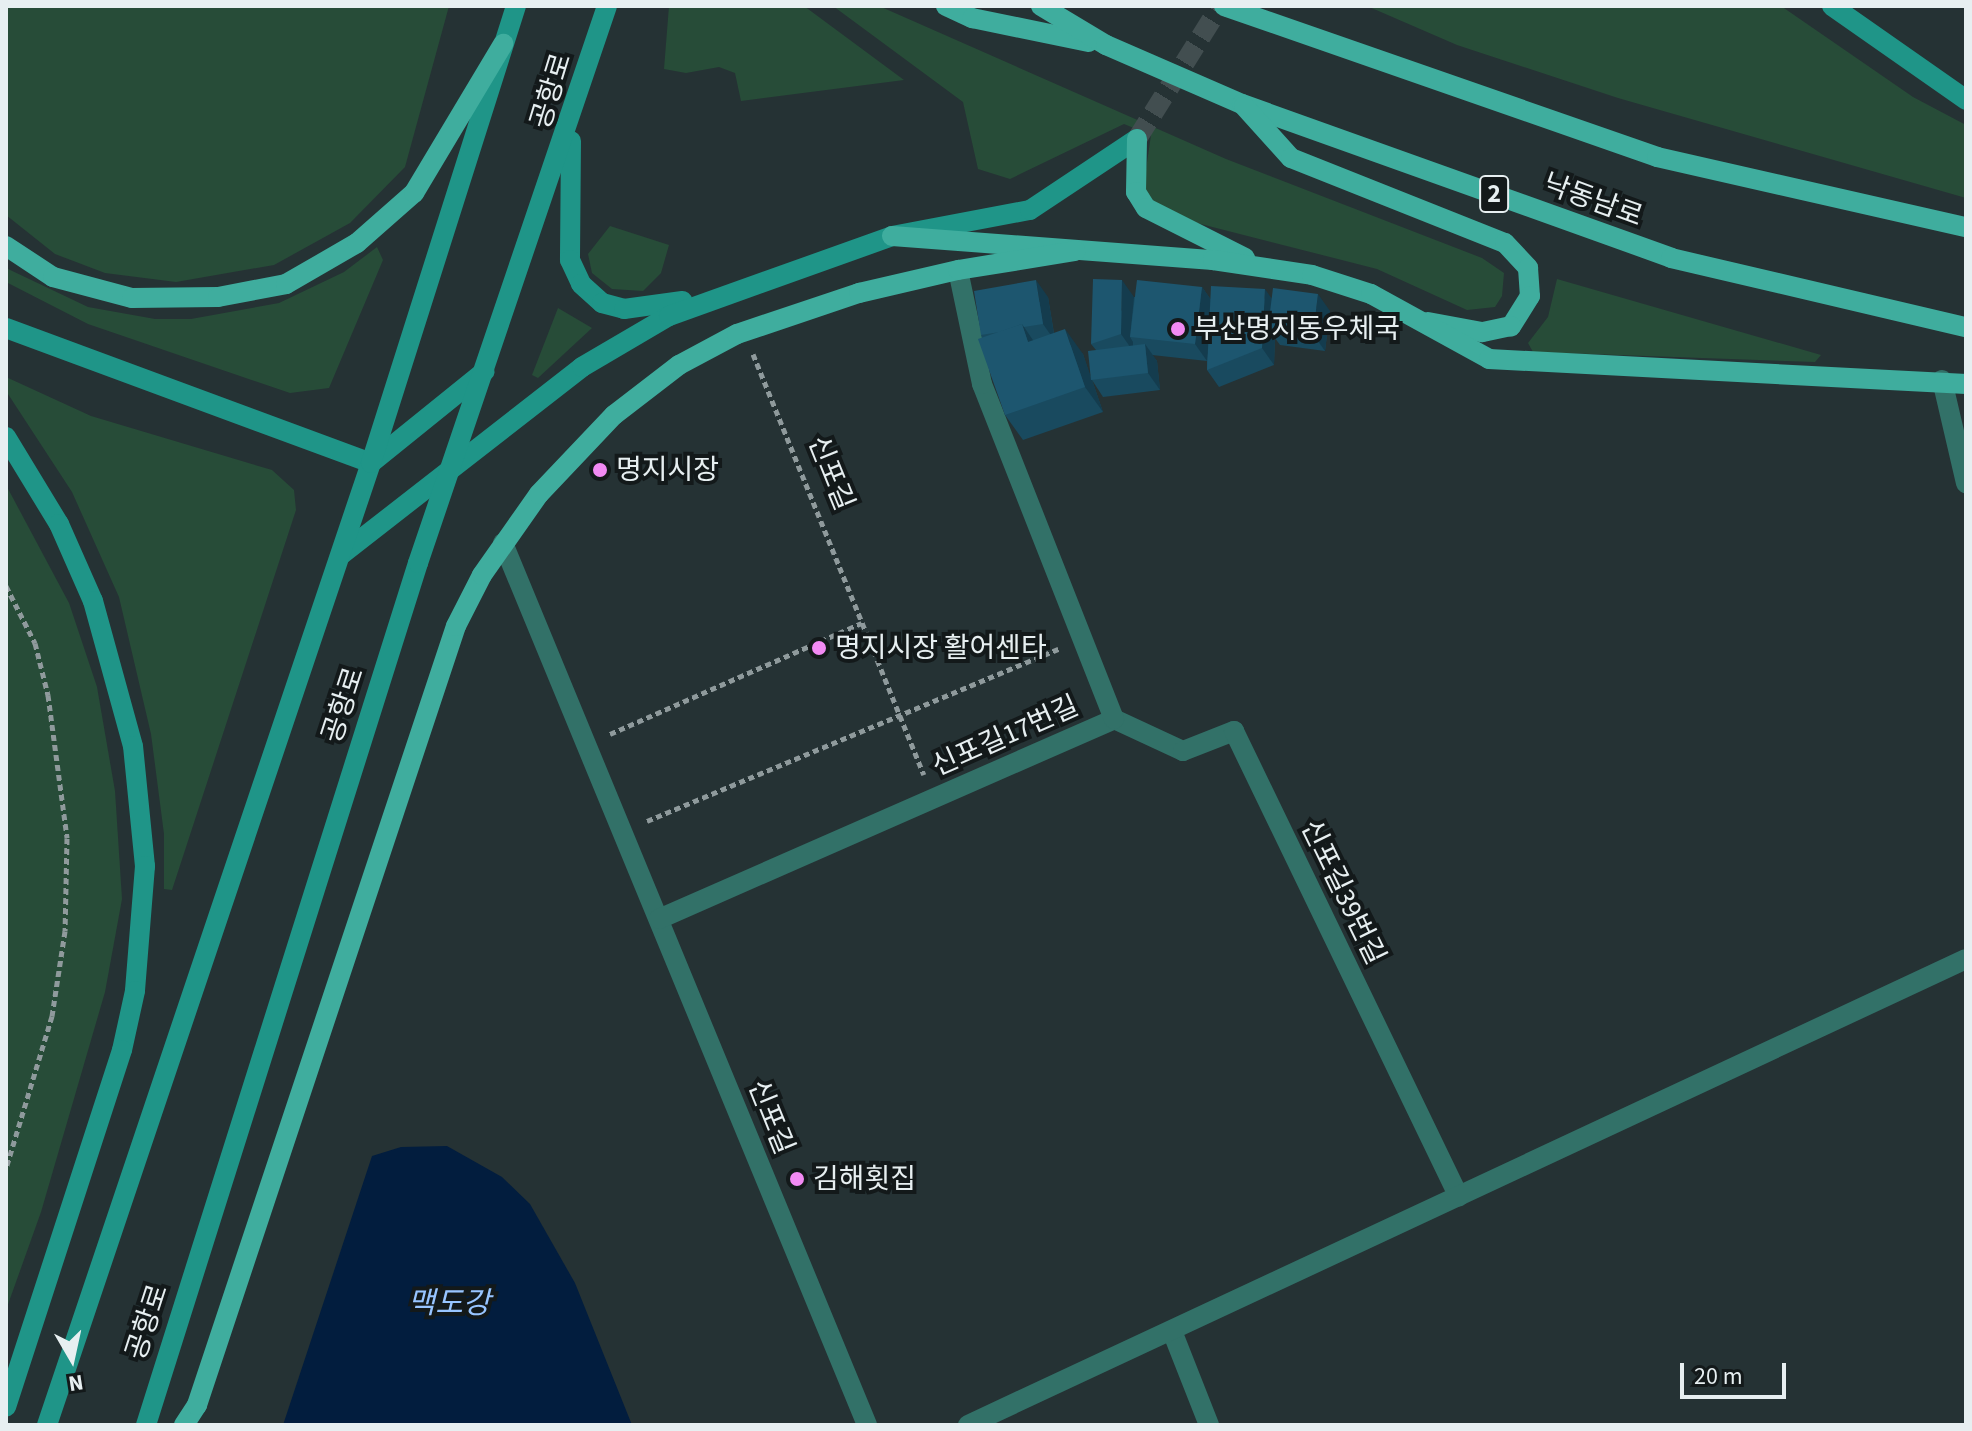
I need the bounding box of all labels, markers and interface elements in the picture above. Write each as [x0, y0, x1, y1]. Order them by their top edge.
street label: 공항로 [524, 49, 578, 133]
street label: 낙동남로 [1539, 167, 1647, 233]
road number: 2 [1478, 172, 1510, 216]
place label: 부산명지동우체국 [1194, 312, 1400, 346]
marker: 부산명지동우체국 [1169, 320, 1187, 338]
street label: 신포길 [801, 431, 861, 515]
place label: 명지시장 [616, 453, 719, 487]
marker: 명지시장 [591, 461, 609, 479]
place label: 명지시장 활어센타 [835, 631, 1047, 665]
marker: 명지시장 활어센타 [810, 639, 828, 657]
street label: 공항로 [315, 663, 371, 747]
street label: 신포길17번길 [927, 689, 1083, 783]
street label: 신포길39번길 [1294, 814, 1392, 970]
street label: 신포길 [741, 1075, 801, 1159]
place label: 김해횟집 [813, 1162, 916, 1196]
marker: 김해횟집 [788, 1170, 806, 1188]
street label: 공항로 [119, 1280, 175, 1364]
water label: 맥도강 [408, 1286, 490, 1322]
north arrow [32, 1319, 112, 1399]
scale bar [1684, 1347, 1790, 1397]
text: 20 m [1694, 1359, 1743, 1394]
text: N [66, 1366, 85, 1400]

